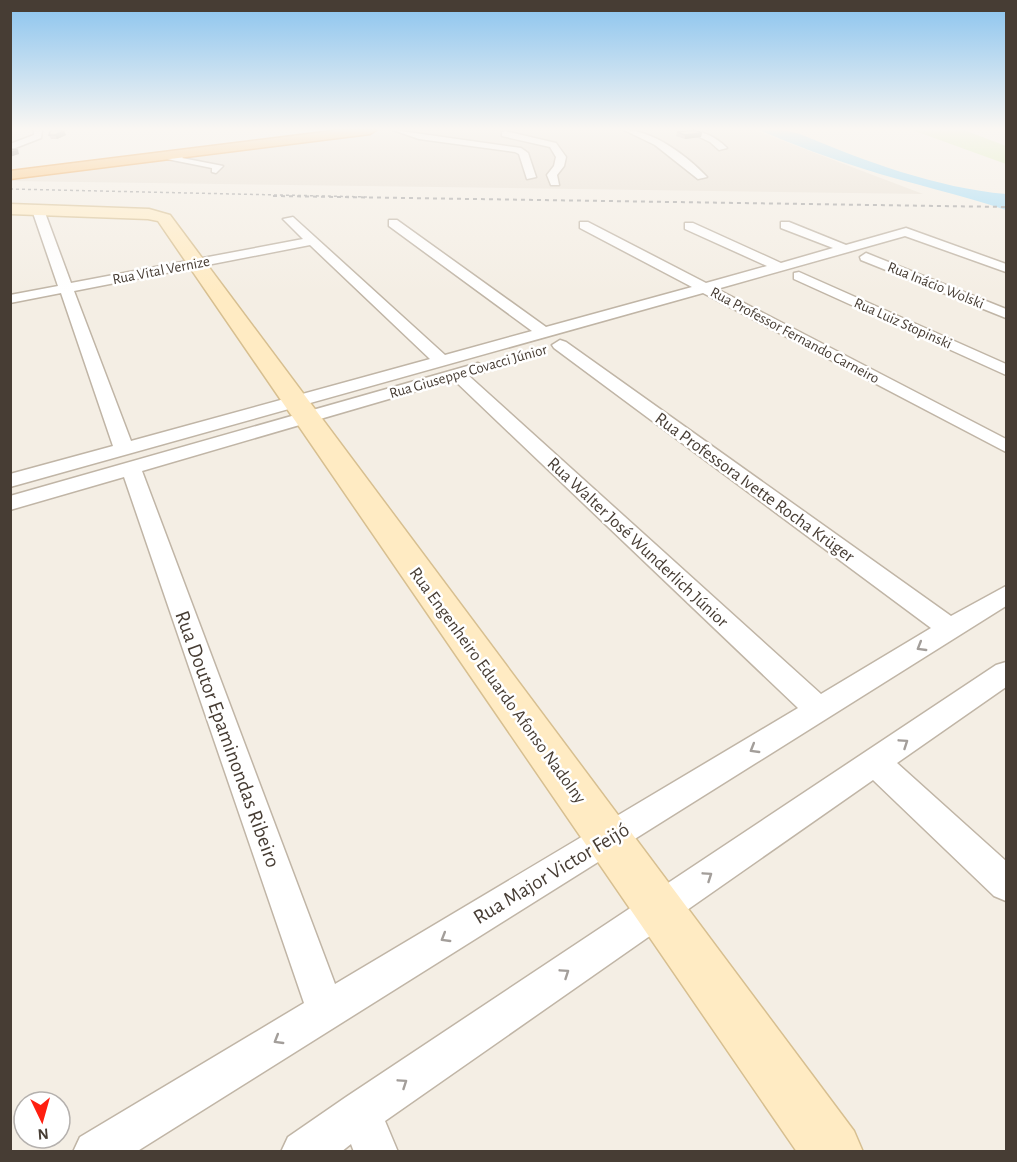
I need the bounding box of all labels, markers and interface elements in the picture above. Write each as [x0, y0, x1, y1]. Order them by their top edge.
street label: Rua Vital Vernize [111, 254, 211, 287]
street label: Rua Inácio Wolski [885, 259, 986, 312]
street label: Rua Professor Fernando Carneiro [708, 284, 882, 386]
street label: Rua Luiz Stopinski [852, 295, 954, 352]
street label: Rua Giuseppe Covacci Júnior [388, 342, 549, 401]
street label: Rua Professora Ivette Rocha Krüger [651, 410, 858, 566]
street label: Rua Walter José Wunderlich Júnior [543, 454, 731, 631]
street label: Rua Engenheiro Eduardo Afonso Nadolny [406, 564, 589, 807]
street label: Rua Doutor Epaminondas Ribeiro [171, 608, 284, 870]
one-way arrow [917, 640, 927, 652]
one-way arrow [897, 739, 908, 750]
one-way arrow [750, 741, 760, 753]
street label: Rua Major Victor Feijó [470, 819, 633, 928]
one-way arrow [701, 872, 712, 883]
one-way arrow [441, 931, 451, 942]
one-way arrow [558, 969, 569, 980]
one-way arrow [274, 1032, 284, 1044]
one-way arrow [397, 1079, 408, 1090]
north arrow [12, 1090, 72, 1150]
text: N [37, 1125, 49, 1142]

